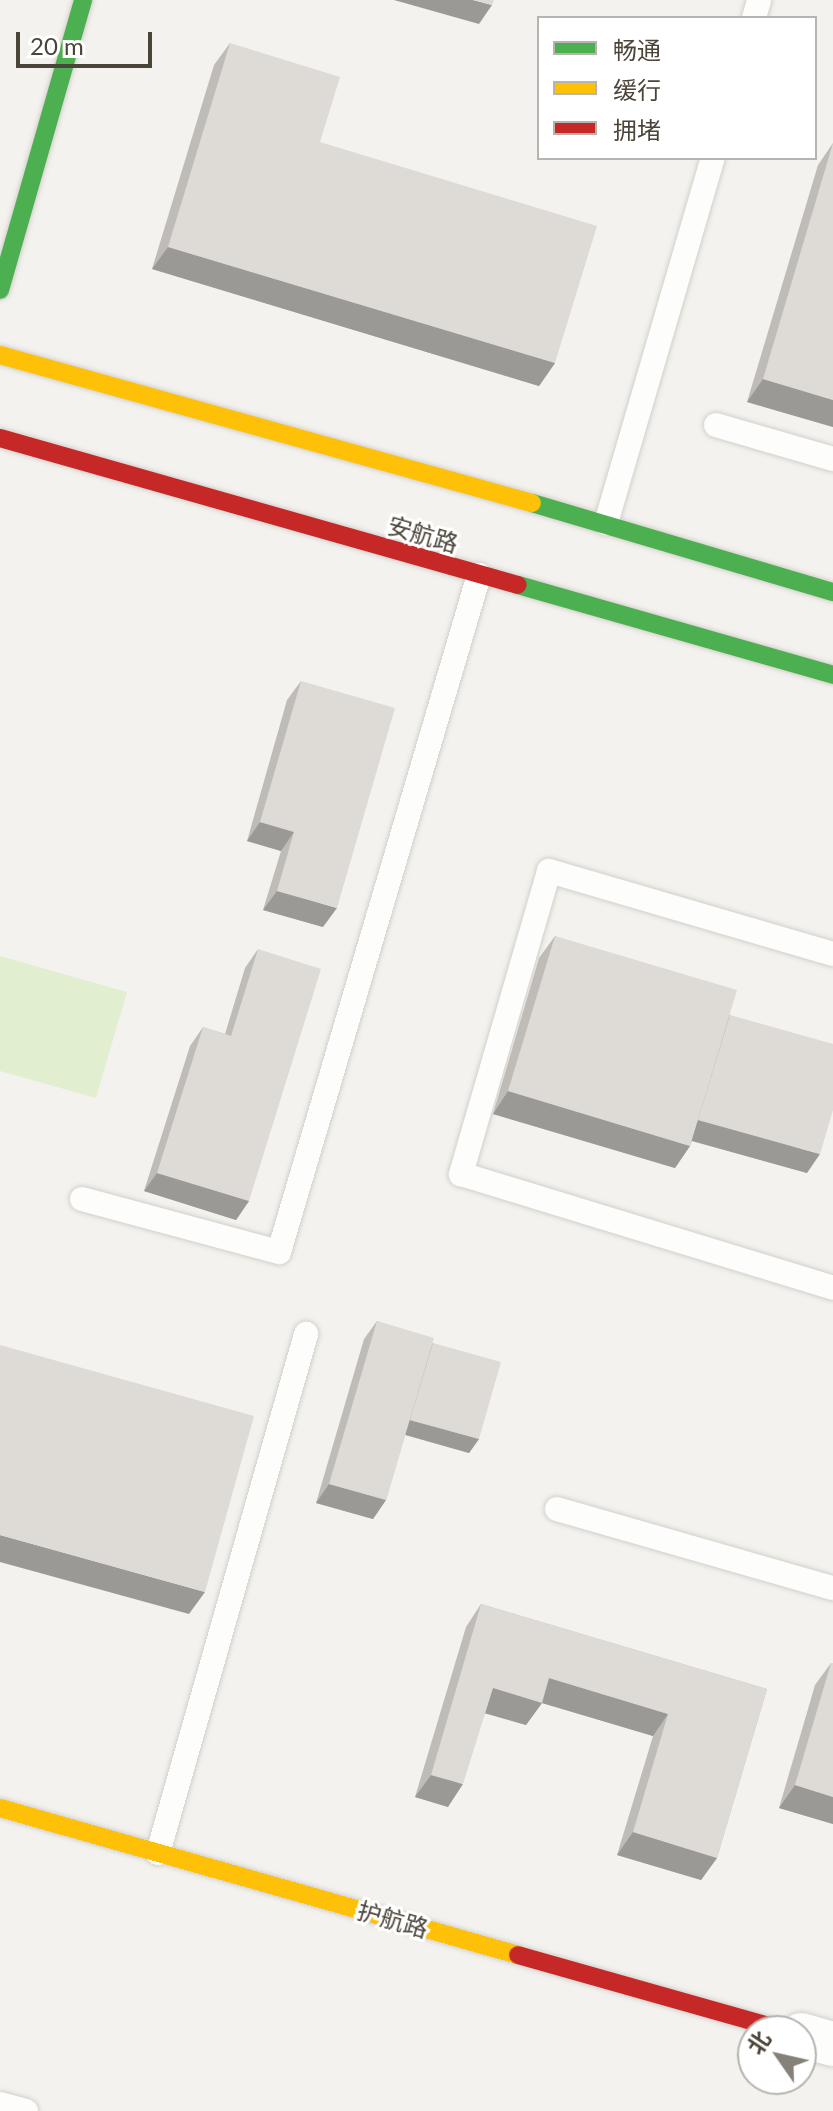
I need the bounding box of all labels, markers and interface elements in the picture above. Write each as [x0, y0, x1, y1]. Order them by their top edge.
scale bar [20, 16, 156, 66]
legend [537, 16, 817, 160]
text: 20 m [30, 31, 84, 60]
text: 畅通 [613, 35, 661, 64]
text: 缓行 [613, 75, 661, 104]
text: 拥堵 [613, 115, 661, 144]
street label: 安航路 [384, 510, 462, 558]
street label: 护航路 [354, 1895, 432, 1943]
north arrow [737, 2015, 817, 2095]
text: 北 [741, 2026, 776, 2059]

